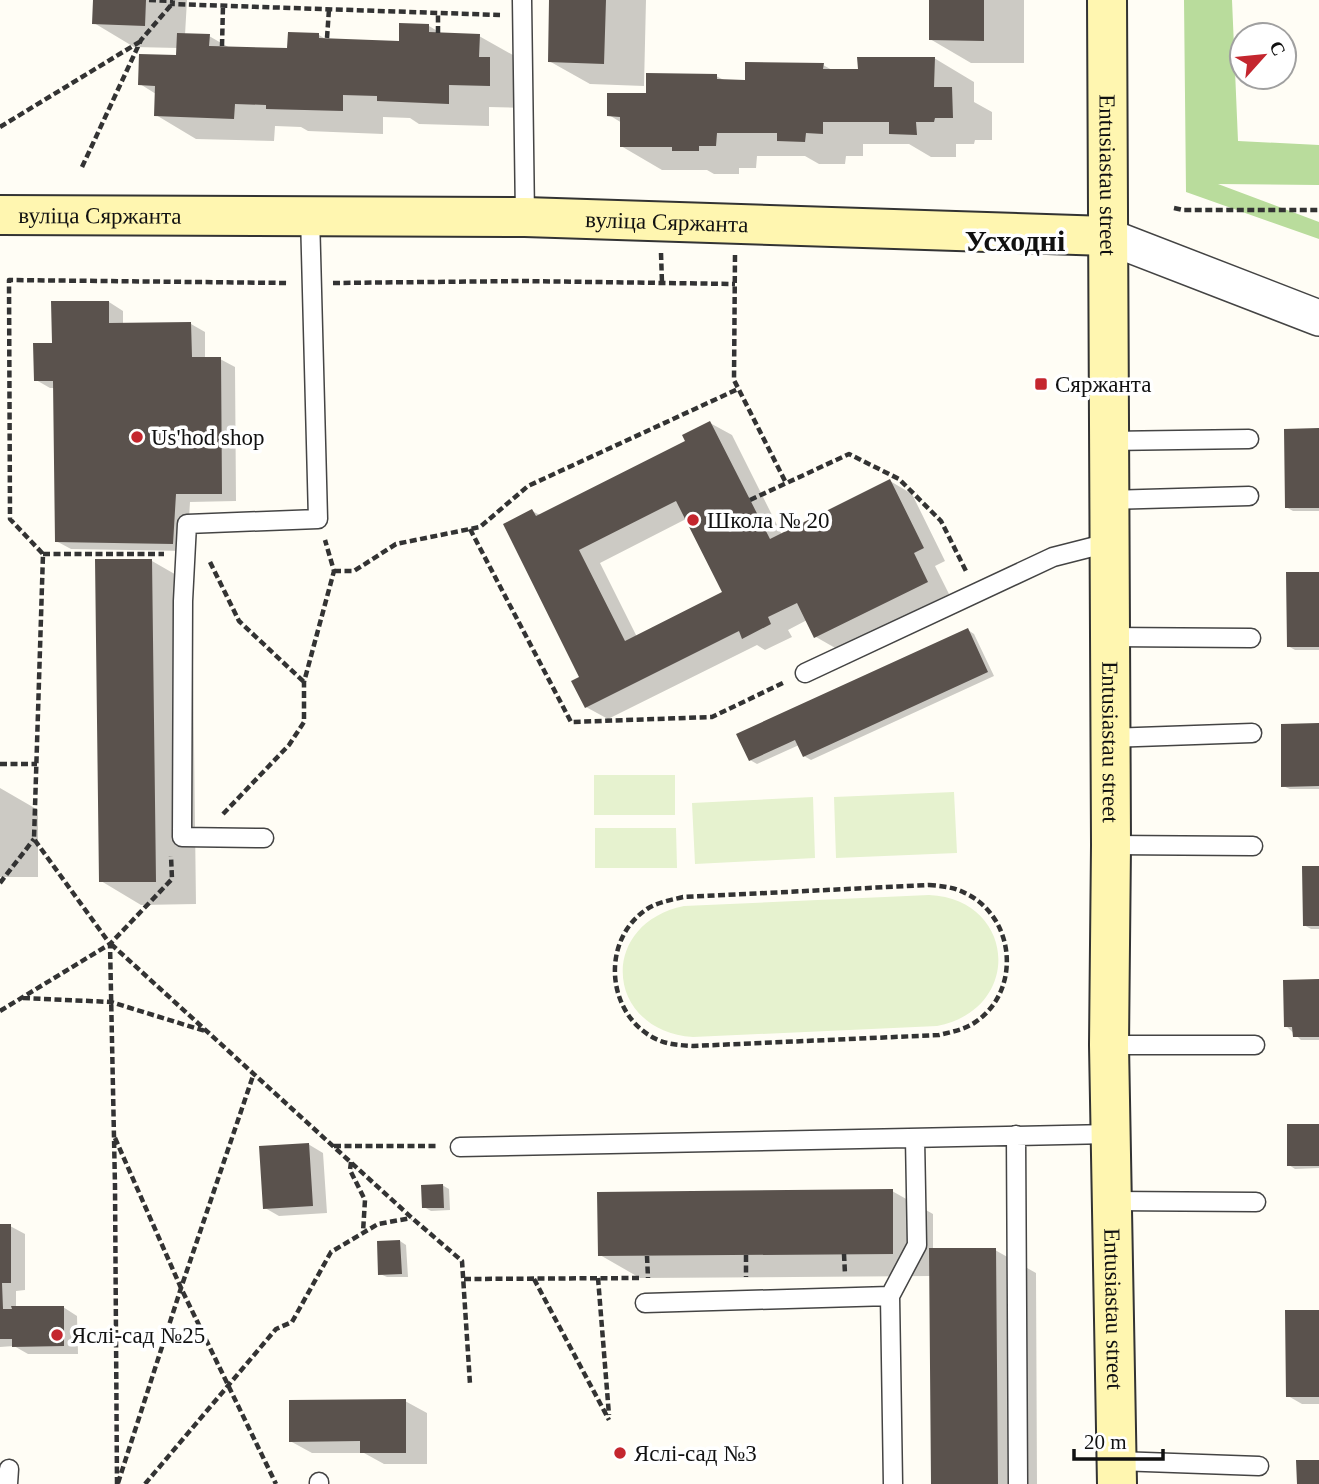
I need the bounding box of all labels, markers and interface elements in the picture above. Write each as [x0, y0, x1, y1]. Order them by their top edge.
north arrow [1228, 21, 1298, 91]
text: С [1265, 38, 1290, 59]
street label: Entusiastau street [1095, 94, 1121, 257]
street label: вуліца Сяржанта [18, 203, 182, 228]
street label: вуліца Сяржанта [585, 206, 749, 237]
district label: Усходні [965, 224, 1065, 257]
place label: Сяржанта [1055, 372, 1151, 397]
marker: Сяржанта [1033, 376, 1049, 392]
place label: Us'hod shop [151, 425, 264, 450]
marker: Us'hod shop [129, 429, 145, 445]
place label: Школа № 20 [707, 508, 830, 533]
marker: Школа № 20 [685, 512, 701, 528]
street label: Entusiastau street [1098, 661, 1123, 823]
street label: Entusiastau street [1100, 1228, 1128, 1391]
place label: Яслі-сад №25 [71, 1323, 205, 1348]
marker: Яслі-сад №25 [49, 1327, 65, 1343]
scale bar [1074, 1418, 1163, 1462]
text: 20 m [1084, 1430, 1127, 1454]
place label: Яслі-сад №3 [634, 1441, 757, 1466]
marker: Яслі-сад №3 [612, 1445, 628, 1461]

